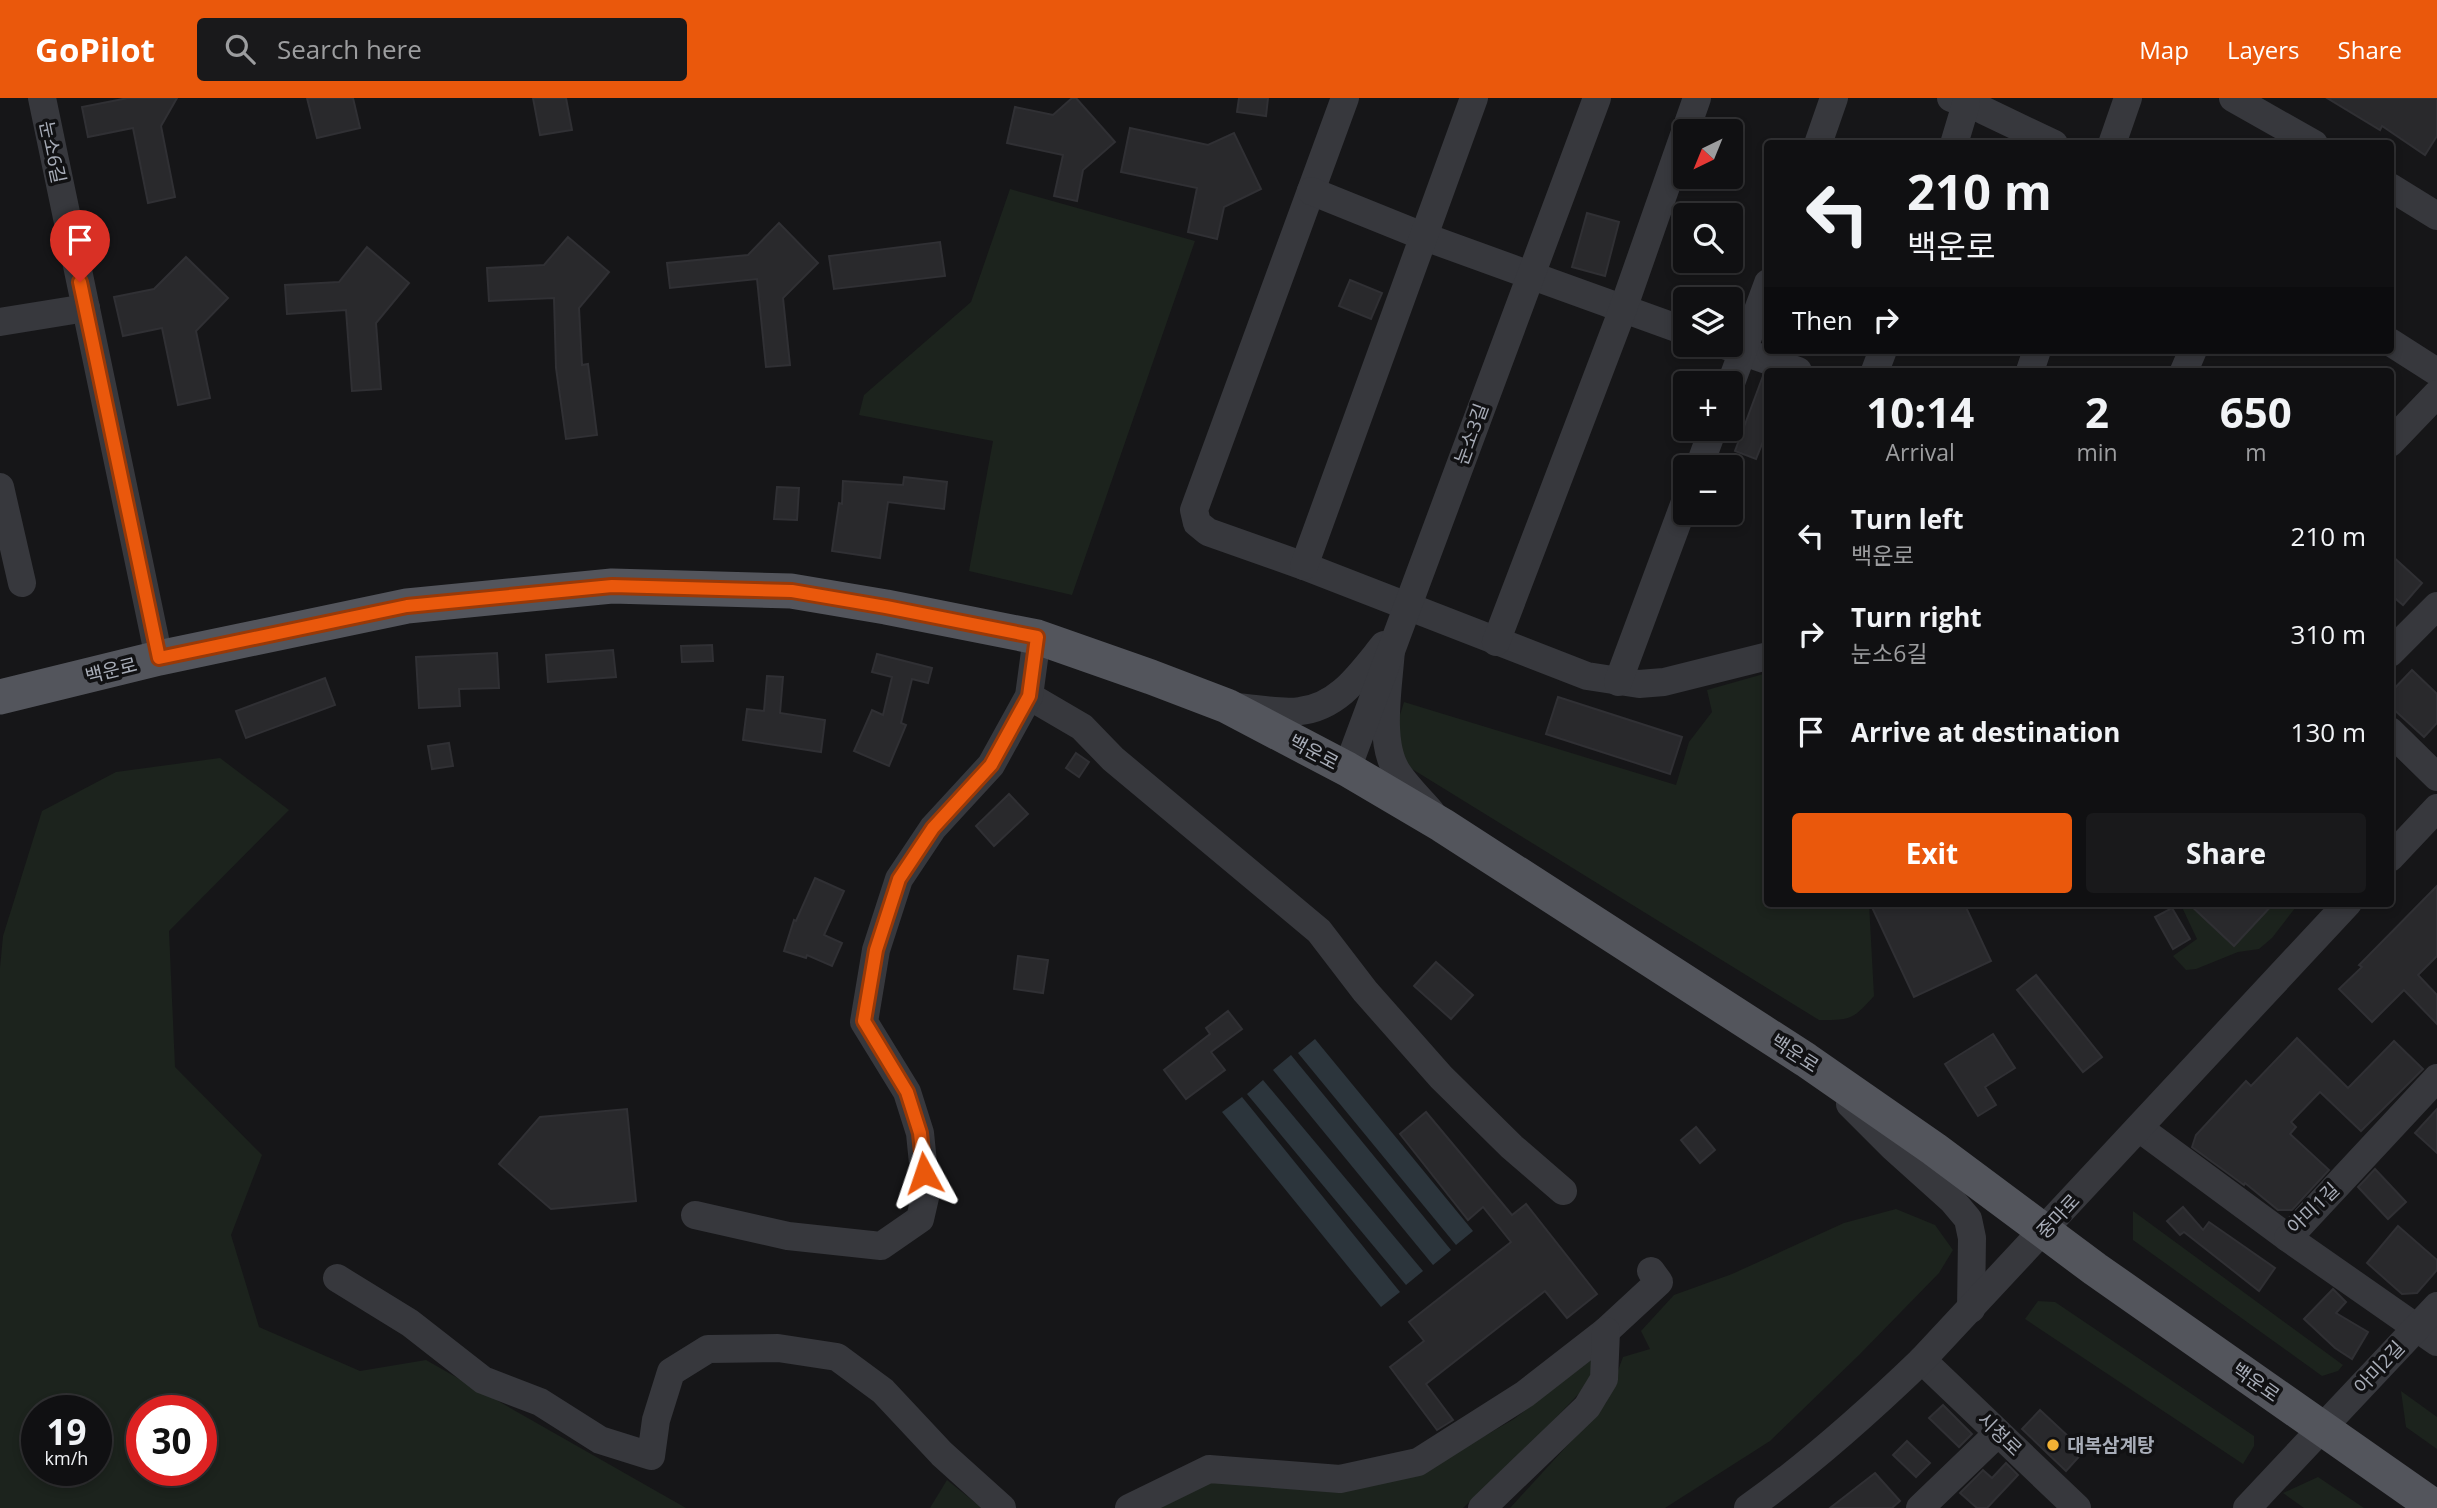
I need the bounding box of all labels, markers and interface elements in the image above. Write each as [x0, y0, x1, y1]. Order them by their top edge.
search box [197, 18, 687, 81]
text: GoPilot [35, 27, 155, 72]
icon: search [221, 30, 259, 68]
text: Search here [277, 31, 422, 67]
text: Map [2139, 33, 2189, 66]
text: Layers [2227, 33, 2300, 66]
text: Share [2338, 33, 2402, 66]
street label: 눈소6길 [34, 118, 72, 186]
north arrow [1673, 119, 1743, 189]
map controls [1673, 119, 1743, 525]
text: 210 m [1907, 158, 2052, 224]
icon: left [1792, 168, 1883, 259]
button: search [1673, 203, 1743, 273]
pin [50, 210, 110, 282]
icon: arrive [61, 221, 99, 259]
text: 백운로 [1907, 224, 1995, 267]
button: layers [1673, 287, 1743, 357]
icon: right [1867, 301, 1905, 339]
text: Then [1792, 302, 1853, 338]
button: + [1673, 371, 1743, 441]
text: 10:14 [1866, 383, 1974, 440]
text: 2 [2085, 383, 2109, 440]
text: 650 [2220, 383, 2292, 440]
street label: 눈소3길 [1448, 400, 1494, 468]
text: Arrival [1886, 436, 1955, 468]
text: min [2076, 436, 2118, 468]
text: m [2245, 436, 2266, 468]
button: − [1673, 455, 1743, 525]
text: Turn left [1851, 501, 1963, 537]
icon: left [1792, 517, 1830, 555]
text: 210 m [2291, 518, 2366, 554]
text: 백운로 [1851, 539, 1914, 571]
text: Turn right [1851, 599, 1982, 635]
icon: right [1792, 615, 1830, 653]
text: 310 m [2291, 616, 2366, 652]
text: 눈소6길 [1851, 637, 1928, 669]
street label: 백운로 [82, 651, 140, 689]
icon: arrive [1792, 713, 1830, 751]
text: Arrive at destination [1851, 714, 2120, 750]
text: 130 m [2291, 714, 2366, 750]
street label: 백운로 [1285, 728, 1343, 776]
button: Exit [1792, 813, 2072, 893]
button: Share [2086, 813, 2366, 893]
street label: 백운로 [1766, 1028, 1824, 1078]
position arrow [887, 1136, 961, 1210]
street label: 아미1길 [2281, 1177, 2345, 1239]
street label: 중마로 [2031, 1188, 2085, 1244]
street label: 아미2길 [2348, 1335, 2410, 1399]
street label: 백운로 [2227, 1356, 2285, 1408]
speed limit sign: 30 [126, 1395, 217, 1486]
street label: 시청로 [1972, 1406, 2028, 1462]
text: 19 [46, 1408, 87, 1455]
place label: 대복삼계탕 [2067, 1432, 2154, 1458]
marker: 대복삼계탕 [2045, 1437, 2061, 1453]
text: km/h [45, 1446, 88, 1470]

